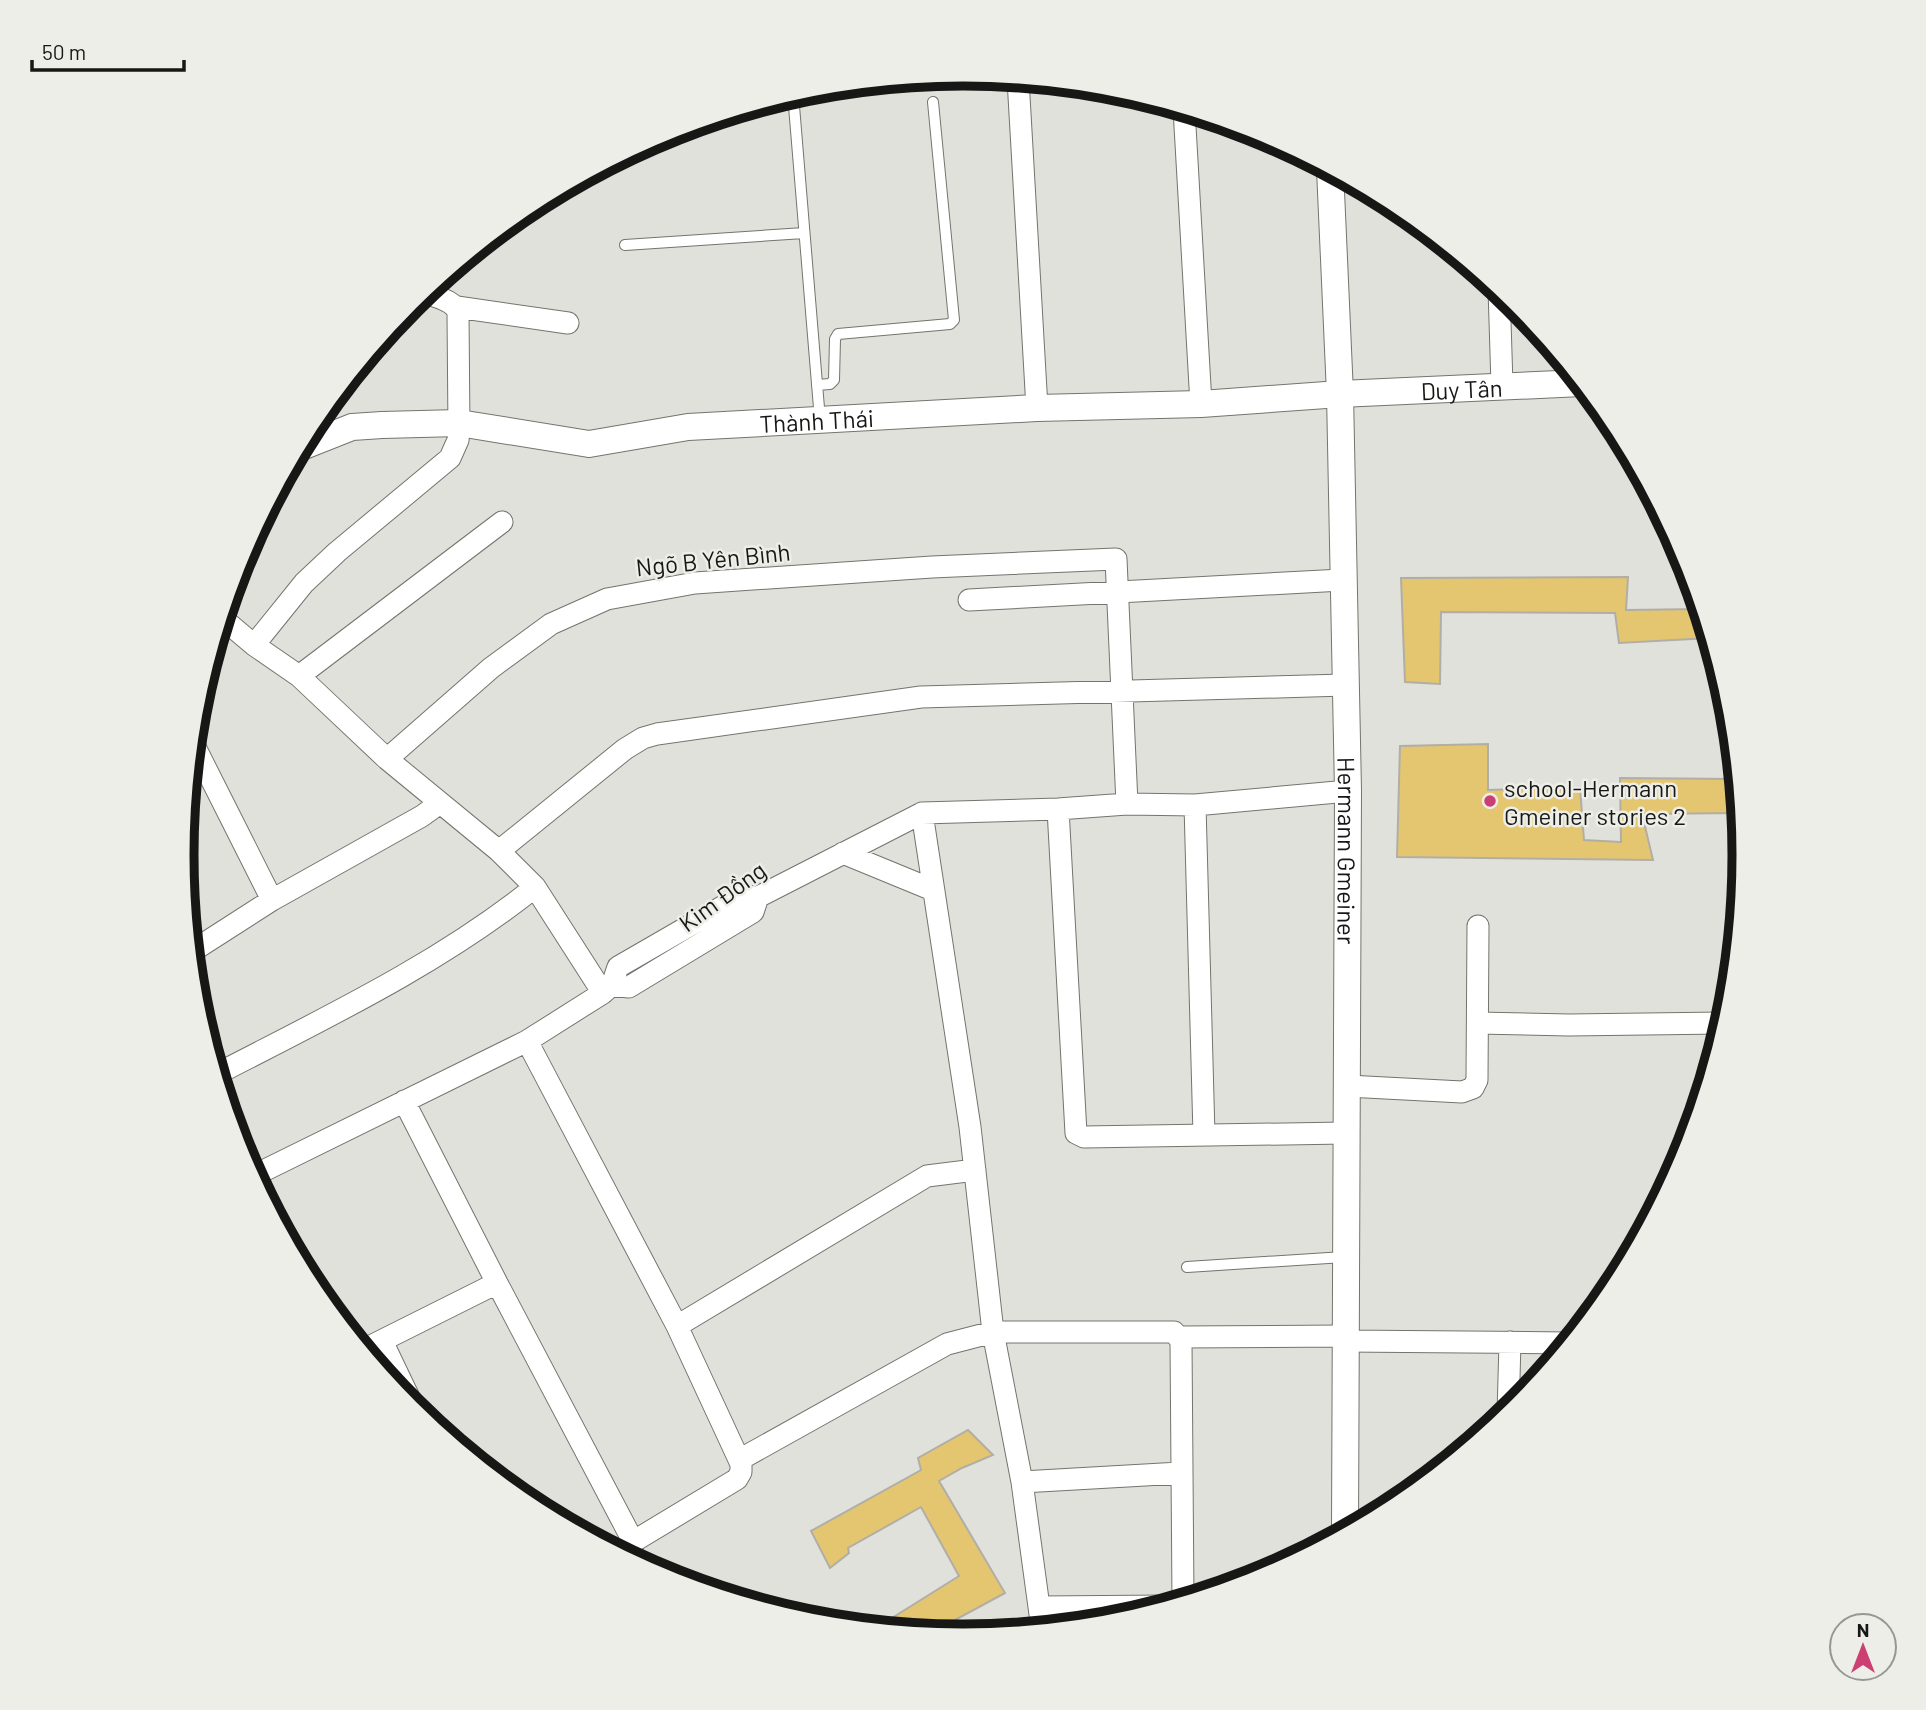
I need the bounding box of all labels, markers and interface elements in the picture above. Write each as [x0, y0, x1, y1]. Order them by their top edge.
scale bar [32, 28, 184, 72]
text: 50 m [42, 39, 86, 64]
street label: Duy Tân [1420, 372, 1503, 405]
street label: Thành Thái [759, 402, 875, 438]
street label: Ngõ B Yên Bình [634, 536, 792, 582]
street label: Hermann Gmeiner [1333, 757, 1363, 945]
place label: school-Hermann Gmeiner stories 2 [1504, 773, 1686, 830]
marker: school-Hermann Gmeiner stories 2 [1482, 793, 1498, 809]
street label: Kim Đồng [673, 855, 771, 937]
north arrow [1828, 1612, 1898, 1682]
text: N [1857, 1618, 1869, 1641]

